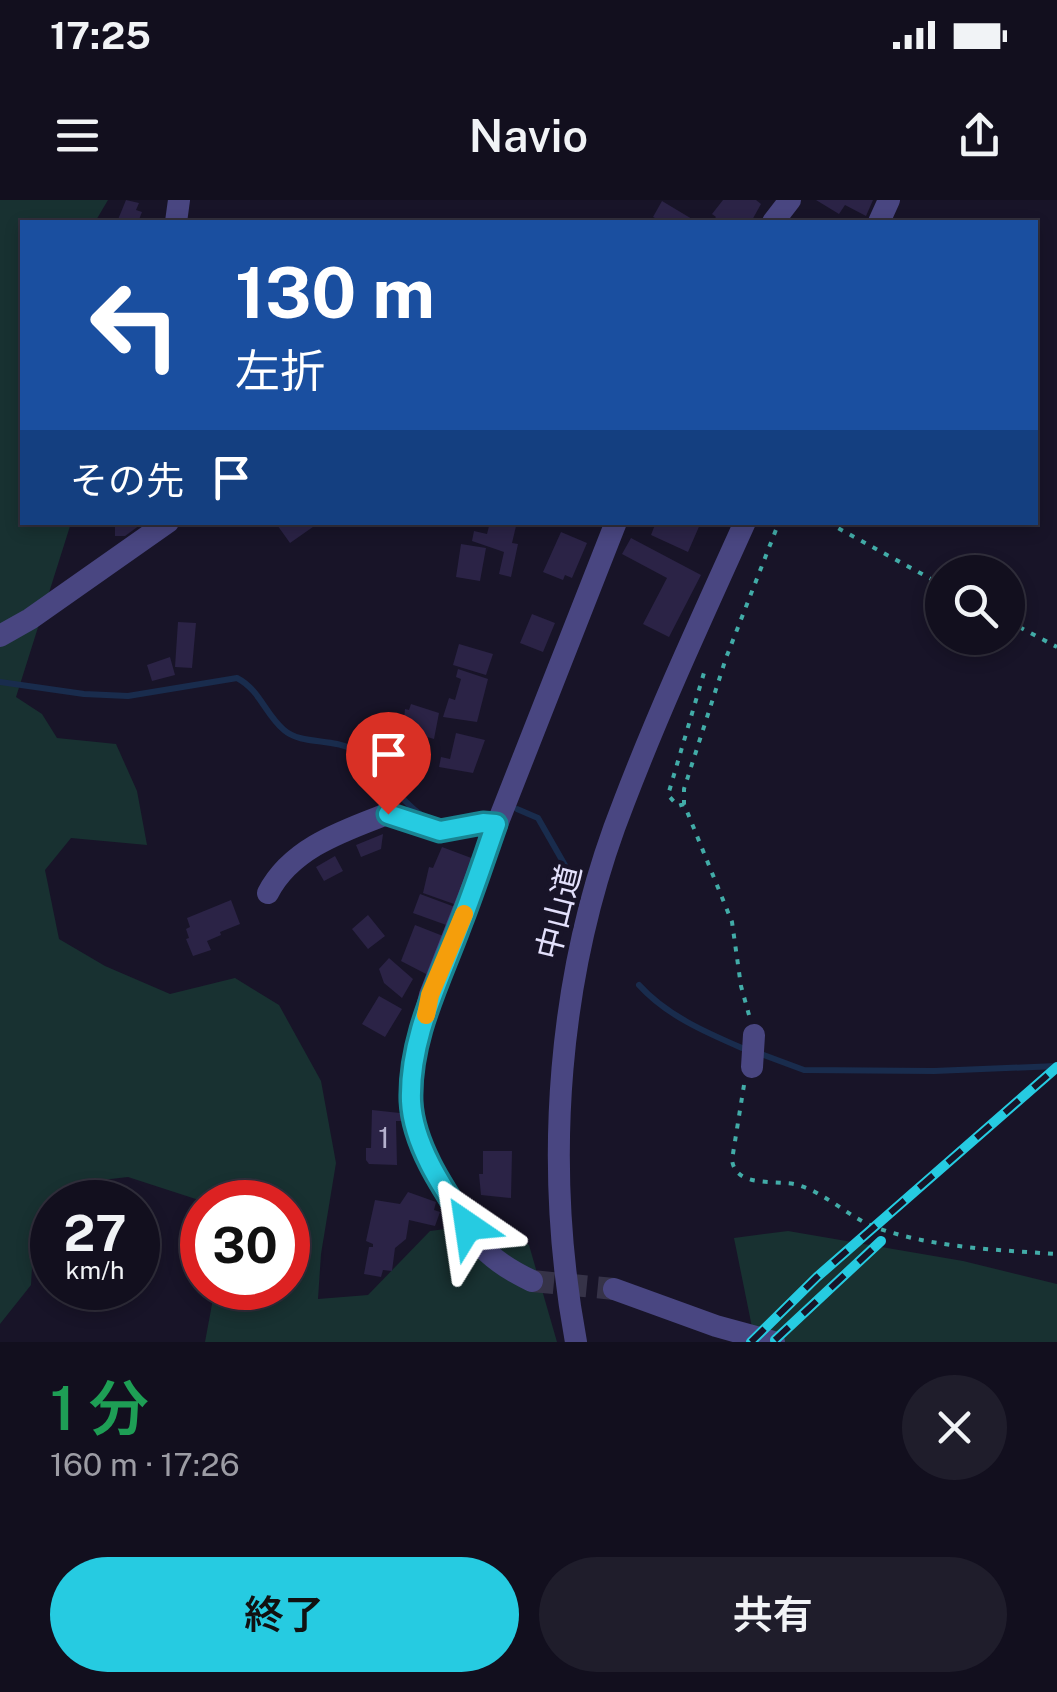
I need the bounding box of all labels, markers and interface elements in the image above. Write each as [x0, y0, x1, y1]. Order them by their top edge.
text: 17:25 [50, 13, 151, 58]
icon: menu [50, 108, 105, 163]
icon: share [952, 108, 1007, 163]
text: Navio [469, 109, 588, 162]
text: 130 m [235, 251, 435, 334]
icon: left [70, 260, 200, 390]
text: 左折 [235, 344, 325, 397]
icon: arrive [204, 450, 259, 505]
text: その先 [70, 458, 184, 503]
map controls [925, 555, 1025, 655]
button: search [925, 555, 1025, 655]
pin [346, 712, 431, 815]
icon: arrive [361, 727, 416, 782]
street label: 中山道 [529, 861, 588, 963]
house number: 1 [378, 1121, 390, 1154]
position arrow [416, 1174, 520, 1278]
speed limit sign: 30 [180, 1180, 310, 1310]
text: 27 [63, 1203, 127, 1262]
text: km/h [66, 1255, 124, 1285]
text: 1 分 [50, 1373, 149, 1444]
button: close [902, 1375, 1007, 1480]
text: 160 m · 17:26 [50, 1446, 240, 1483]
button: 終了 [50, 1557, 519, 1672]
button: 共有 [539, 1557, 1007, 1672]

